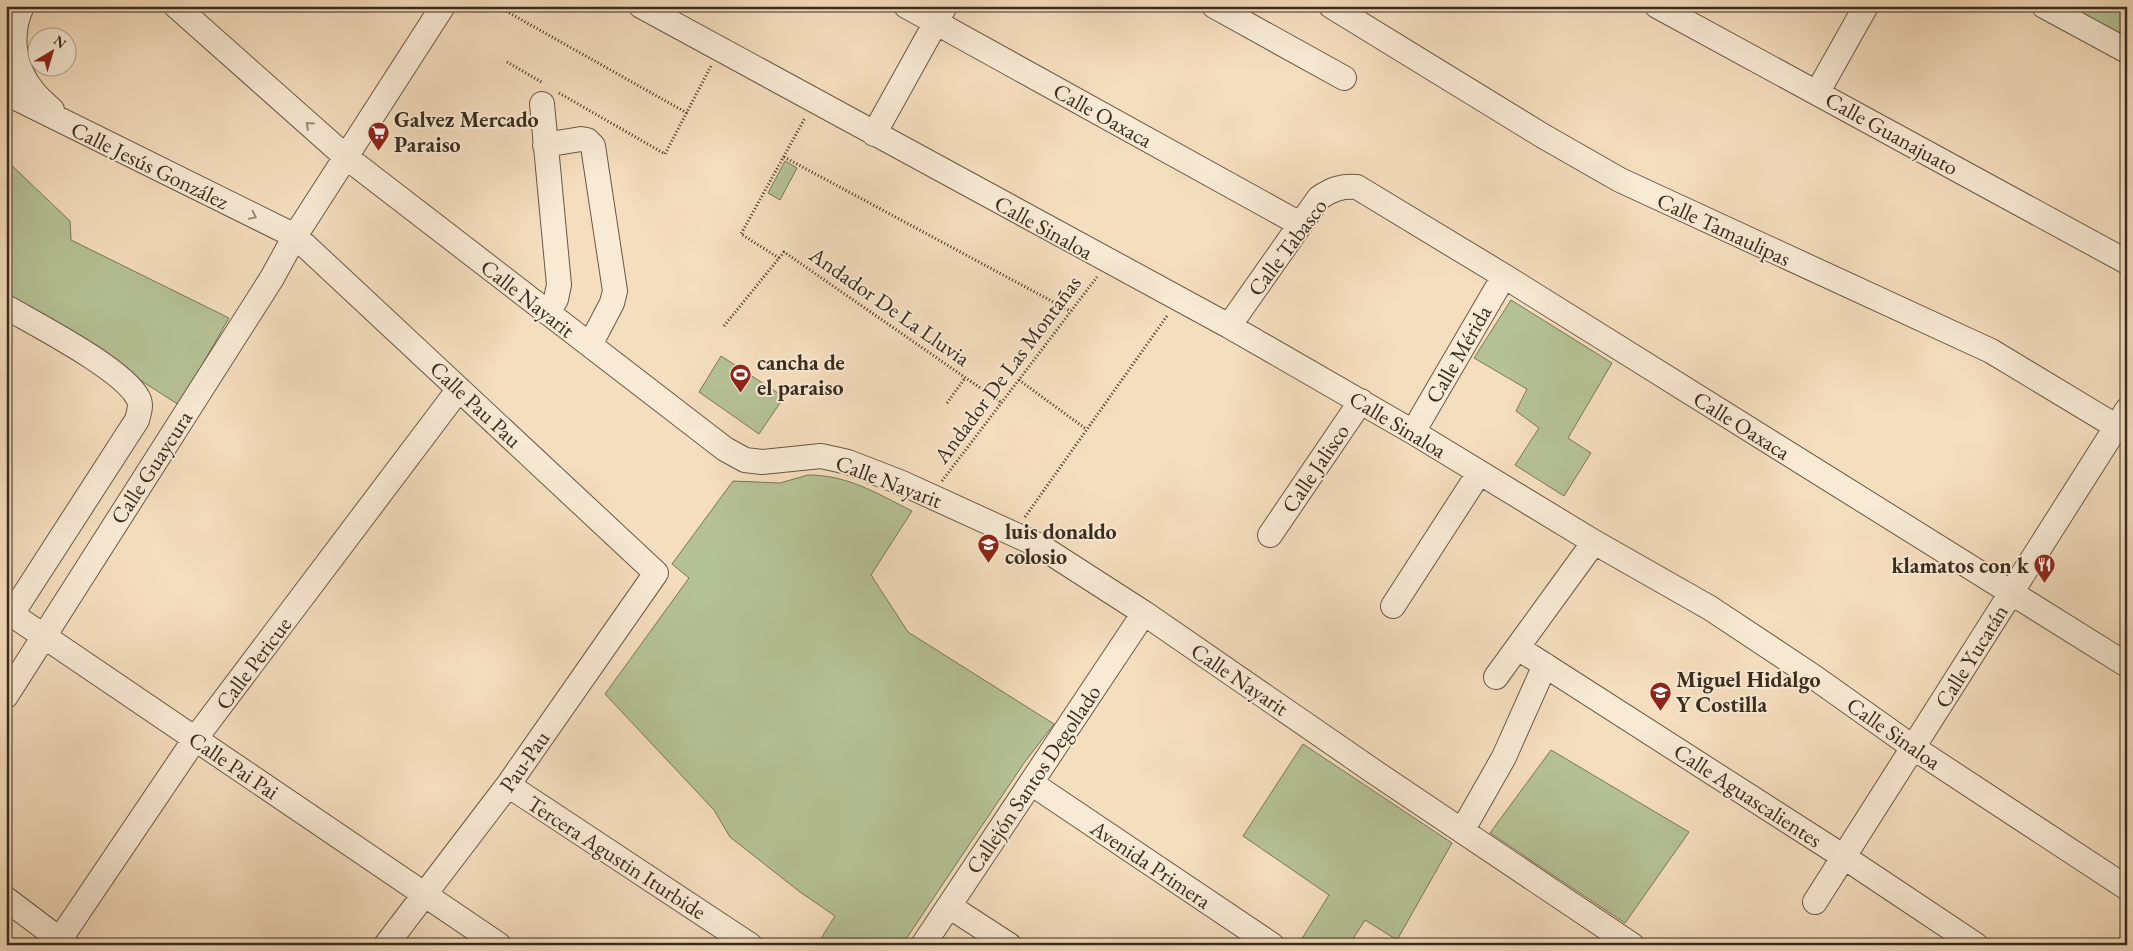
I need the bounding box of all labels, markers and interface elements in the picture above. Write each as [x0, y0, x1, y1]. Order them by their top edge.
north arrow [28, 28, 78, 78]
text: N [50, 31, 71, 53]
street label: Calle Oaxaca [1048, 76, 1158, 155]
street label: Calle Guanajuato [1820, 85, 1963, 182]
place label: Galvez Mercado Paraiso [394, 105, 539, 159]
street label: Calle Jesús González [66, 115, 234, 216]
supermarket icon: Galvez Mercado Paraiso [366, 120, 390, 151]
one-way arrow [306, 122, 315, 131]
street label: Calle Tamaulipas [1652, 186, 1795, 273]
street label: Calle Sinaloa [989, 188, 1098, 267]
street label: Calle Tabasco [1241, 192, 1334, 302]
one-way arrow [248, 210, 257, 220]
street label: Andador De La Lluvia [803, 240, 976, 373]
street label: Calle Nayarit [475, 253, 581, 344]
street label: Andador De Las Montañas [927, 269, 1088, 470]
street label: Calle Mérida [1419, 300, 1498, 409]
place label: cancha de el paraiso [757, 348, 845, 402]
street label: Calle Pau Pau [424, 354, 528, 455]
sports icon: cancha de el paraiso [729, 363, 753, 394]
street label: Calle Sinaloa [1344, 384, 1452, 465]
street label: Calle Oaxaca [1688, 384, 1796, 467]
street label: Calle Guaycura [104, 405, 199, 530]
street label: Calle Jalisco [1275, 418, 1356, 518]
street label: Calle Nayarit [832, 448, 946, 515]
place label: luis donaldo colosio [1005, 517, 1117, 571]
school or university icon: luis donaldo colosio [977, 532, 1001, 563]
place label: klamatos con k [1892, 551, 2030, 580]
restaurant icon: klamatos con k [2033, 553, 2057, 584]
street label: Calle Yucatán [1928, 599, 2015, 714]
street label: Calle Pericue [209, 611, 298, 716]
street label: Calle Nayarit [1185, 636, 1294, 723]
place label: Miguel Hidalgo Y Costilla [1676, 665, 1821, 719]
street label: Callejón Santos Degollado [959, 679, 1108, 879]
school or university icon: Miguel Hidalgo Y Costilla [1648, 680, 1672, 711]
street label: Calle Sinaloa [1841, 690, 1947, 777]
street label: Pau-Pau [493, 724, 556, 798]
street label: Calle Pai Pai [183, 725, 284, 806]
street label: Calle Aguascalientes [1668, 737, 1827, 854]
street label: Tercera Agustin Iturbide [522, 789, 712, 926]
street label: Avenida Primera [1084, 813, 1217, 916]

